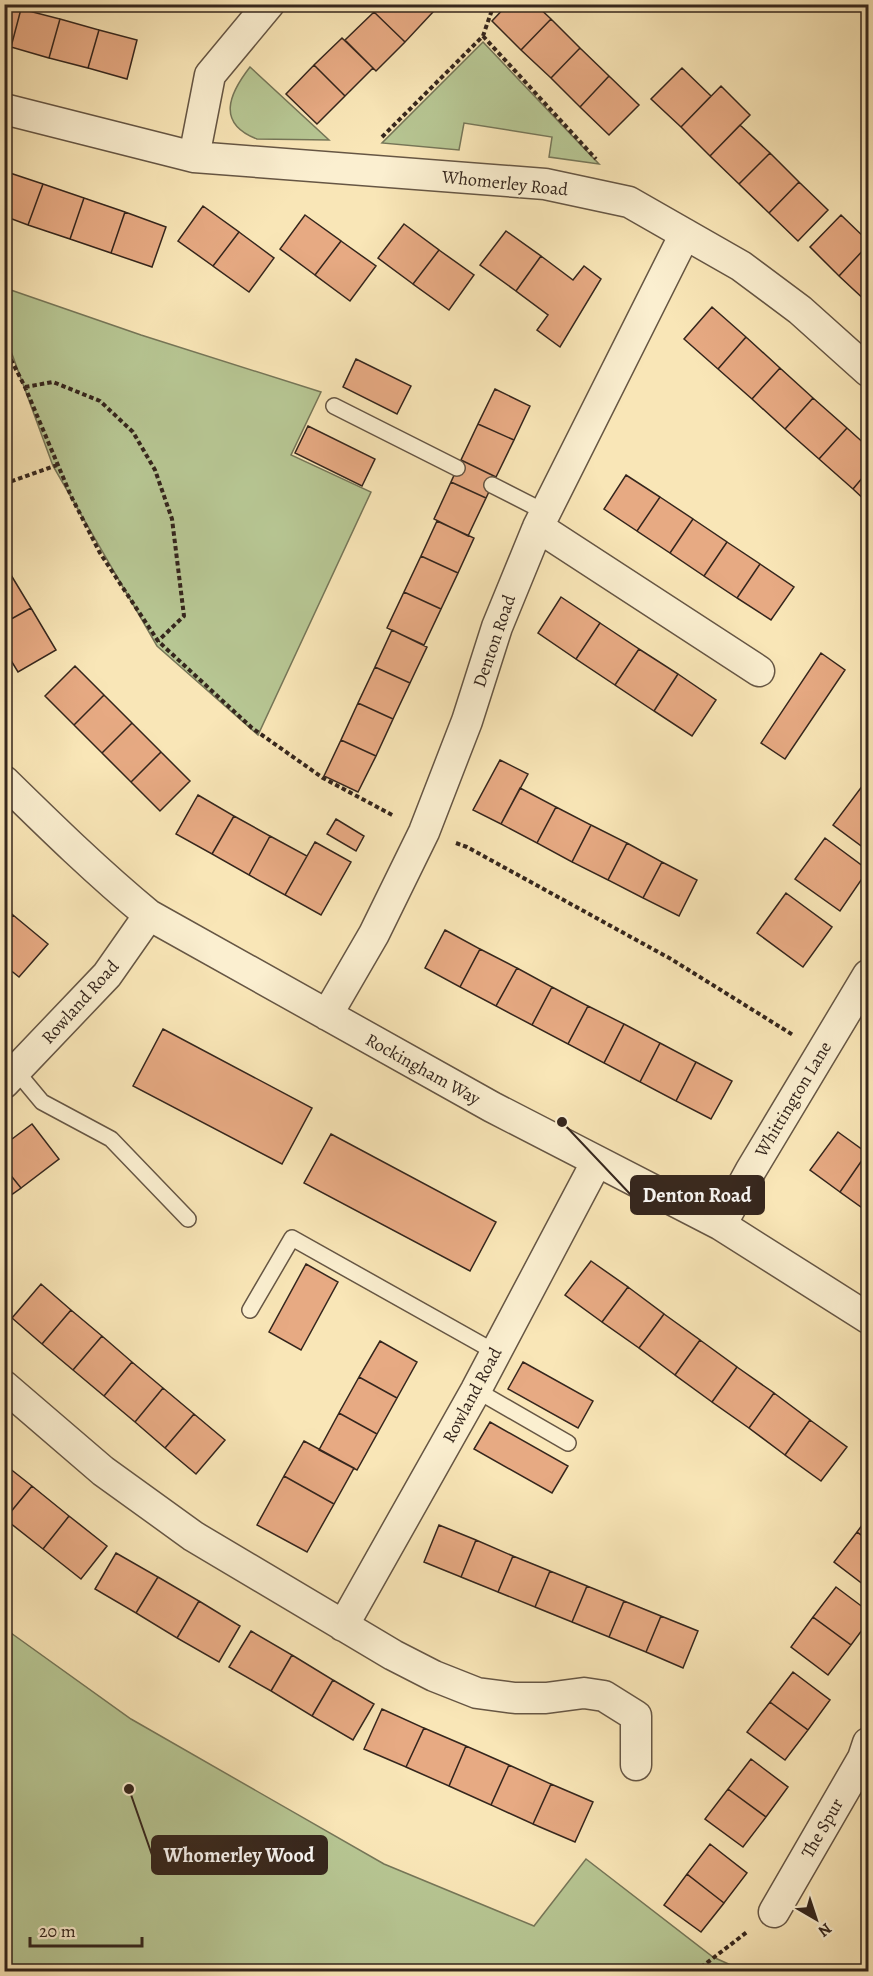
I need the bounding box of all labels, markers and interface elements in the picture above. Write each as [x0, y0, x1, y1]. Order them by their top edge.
street label: Whomerley Road [440, 164, 570, 202]
street label: Denton Road [467, 591, 521, 690]
street label: Rowland Road [36, 955, 124, 1049]
street label: Rockingham Way [361, 1027, 486, 1111]
street label: Whittington Lane [748, 1037, 837, 1162]
callout: Denton Road [631, 1176, 764, 1214]
text: Denton Road [643, 1182, 752, 1209]
street label: Rowland Road [437, 1343, 507, 1447]
street label: The Spur [795, 1794, 849, 1862]
callout: Whomerley Wood [152, 1836, 327, 1874]
text: Whomerley Wood [163, 1842, 315, 1869]
north arrow [786, 1889, 846, 1949]
scale bar [30, 1910, 142, 1948]
text: N [813, 1918, 836, 1942]
text: 20 m [39, 1919, 76, 1943]

